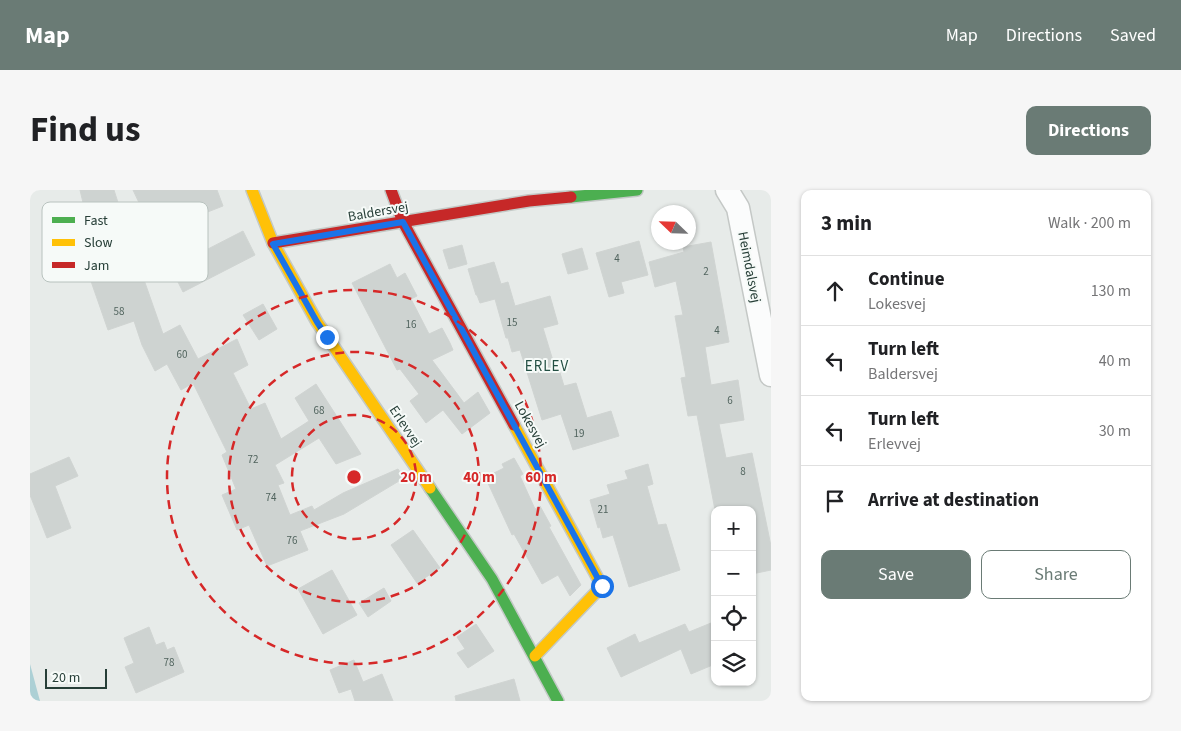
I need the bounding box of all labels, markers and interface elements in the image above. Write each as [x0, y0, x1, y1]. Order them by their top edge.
text: Map [25, 18, 70, 53]
text: Map [946, 23, 978, 48]
text: Directions [1006, 23, 1082, 48]
text: Saved [1110, 23, 1156, 48]
text: Find us [30, 105, 140, 155]
button: Directions [1026, 106, 1151, 155]
street label: Baldersvej [346, 197, 410, 227]
legend [42, 202, 208, 282]
north arrow [651, 205, 696, 250]
text: 3 min [821, 208, 872, 238]
text: Fast [84, 211, 108, 231]
text: Walk · 200 m [1048, 212, 1131, 234]
street label: Heimdalsvej [732, 230, 766, 305]
text: Slow [84, 233, 113, 253]
house number: 4 [614, 251, 620, 266]
text: Jam [84, 256, 109, 276]
house number: 2 [703, 264, 709, 279]
text: Continue [868, 266, 945, 293]
icon: ahead [821, 277, 849, 305]
text: 130 m [1091, 280, 1131, 302]
text: Lokesvej [868, 293, 926, 315]
house number: 58 [114, 304, 125, 319]
house number: 15 [507, 315, 517, 330]
house number: 16 [406, 317, 417, 332]
house number: 4 [714, 323, 720, 338]
route end [316, 326, 339, 349]
text: Turn left [868, 336, 939, 363]
house number: 60 [177, 347, 187, 362]
icon: left [821, 347, 849, 375]
text: 40 m [1099, 350, 1131, 372]
district label: ERLEV [525, 356, 569, 377]
text: Baldersvej [868, 363, 938, 385]
house number: 6 [727, 393, 733, 408]
street label: Lokesvej [509, 398, 551, 451]
street label: Erlevvej [384, 402, 426, 451]
house number: 68 [314, 403, 325, 418]
text: Turn left [868, 406, 939, 433]
icon: left [821, 417, 849, 445]
text: 30 m [1099, 420, 1131, 442]
house number: 19 [574, 426, 584, 441]
text: Erlevvej [868, 433, 921, 455]
house number: 72 [248, 452, 258, 467]
house number: 8 [740, 464, 746, 479]
text: 20 m [400, 467, 432, 488]
text: 40 m [463, 467, 495, 488]
text: 60 m [525, 467, 557, 488]
centre of rings [345, 468, 363, 486]
icon: arrive [821, 487, 849, 515]
text: Arrive at destination [868, 487, 1039, 514]
house number: 74 [266, 490, 277, 505]
house number: 21 [598, 502, 608, 517]
map controls [711, 506, 756, 686]
button: + [711, 506, 756, 551]
house number: 76 [287, 533, 298, 548]
button: Save [821, 550, 971, 599]
button: Share [981, 550, 1131, 599]
button: − [711, 551, 756, 596]
route start [591, 575, 614, 598]
button: locate [711, 596, 756, 641]
button: layers [711, 641, 756, 686]
house number: 78 [164, 655, 175, 670]
scale bar [45, 666, 108, 689]
text: 20 m [52, 668, 80, 688]

